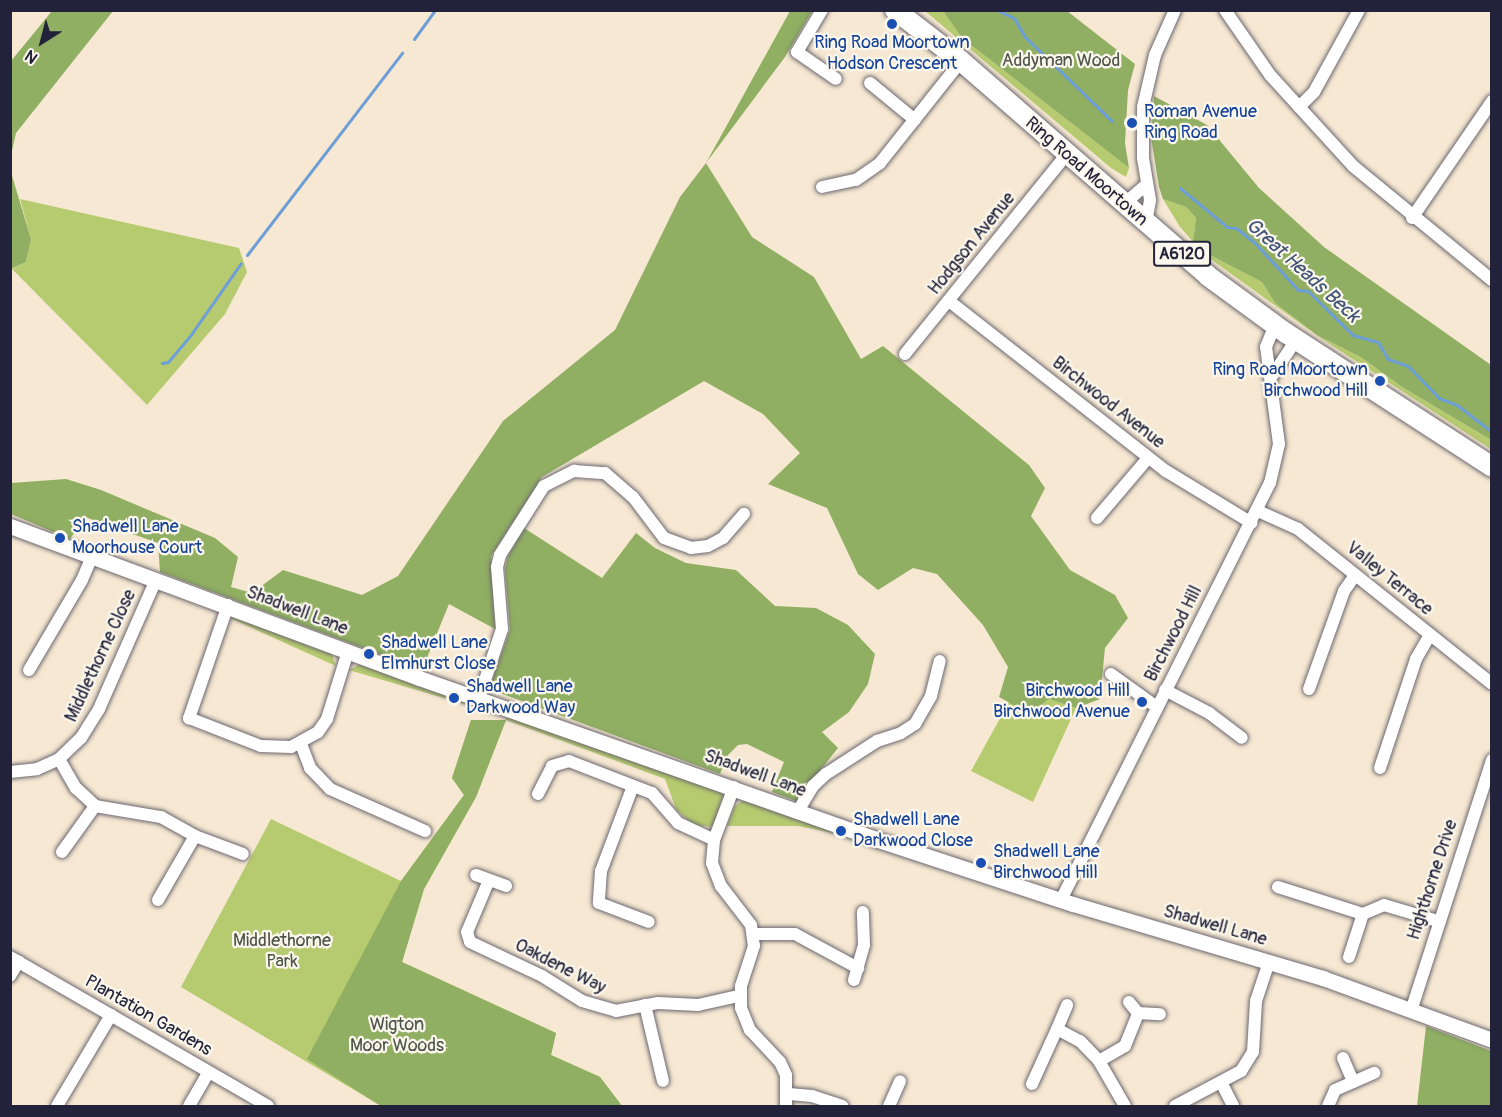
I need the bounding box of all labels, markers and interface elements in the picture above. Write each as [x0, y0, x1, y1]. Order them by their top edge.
north arrow [12, 12, 72, 72]
marker: Ring Road Moortown Hodson Crescent [885, 17, 899, 31]
place label: Ring Road Moortown Hodson Crescent [814, 33, 970, 76]
text: N [21, 45, 42, 68]
park label: Addyman Wood [1002, 50, 1120, 72]
place label: Roman Avenue Ring Road [1144, 102, 1257, 144]
street label: Ring Road Moortown [1020, 113, 1152, 231]
marker: Roman Avenue Ring Road [1125, 116, 1139, 130]
street label: Hodgson Avenue [924, 188, 1020, 300]
water label: Great Heads Beck [1241, 213, 1365, 327]
road number: A6120 [1152, 241, 1212, 267]
street label: Birchwood Avenue [1047, 352, 1169, 454]
place label: Ring Road Moortown Birchwood Hill [1212, 360, 1368, 403]
marker: Ring Road Moortown Birchwood Hill [1373, 374, 1387, 388]
place label: Shadwell Lane Moorhouse Court [72, 517, 202, 560]
marker: Shadwell Lane Moorhouse Court [53, 531, 67, 545]
street label: Valley Terrace [1341, 538, 1437, 620]
street label: Shadwell Lane [243, 582, 351, 640]
street label: Birchwood Hill [1141, 582, 1207, 686]
street label: Middlethorne Close [61, 586, 141, 726]
place label: Shadwell Lane Elmhurst Close [381, 633, 496, 676]
marker: Shadwell Lane Elmhurst Close [362, 647, 376, 661]
place label: Shadwell Lane Darkwood Way [466, 677, 575, 720]
place label: Birchwood Hill Birchwood Avenue [993, 681, 1130, 724]
marker: Shadwell Lane Darkwood Way [447, 691, 461, 705]
marker: Birchwood Hill Birchwood Avenue [1135, 695, 1149, 709]
street label: Shadwell Lane [701, 746, 809, 802]
place label: Shadwell Lane Darkwood Close [853, 810, 973, 852]
street label: Highthorne Drive [1403, 817, 1463, 943]
marker: Shadwell Lane Darkwood Close [834, 824, 848, 838]
place label: Shadwell Lane Birchwood Hill [993, 842, 1100, 884]
marker: Shadwell Lane Birchwood Hill [974, 856, 988, 870]
street label: Shadwell Lane [1161, 901, 1269, 951]
park label: Middlethorne Park [233, 931, 331, 974]
street label: Oakdene Way [511, 935, 609, 999]
street label: Plantation Gardens [81, 971, 215, 1061]
park label: Wigton Moor Woods [350, 1015, 444, 1058]

